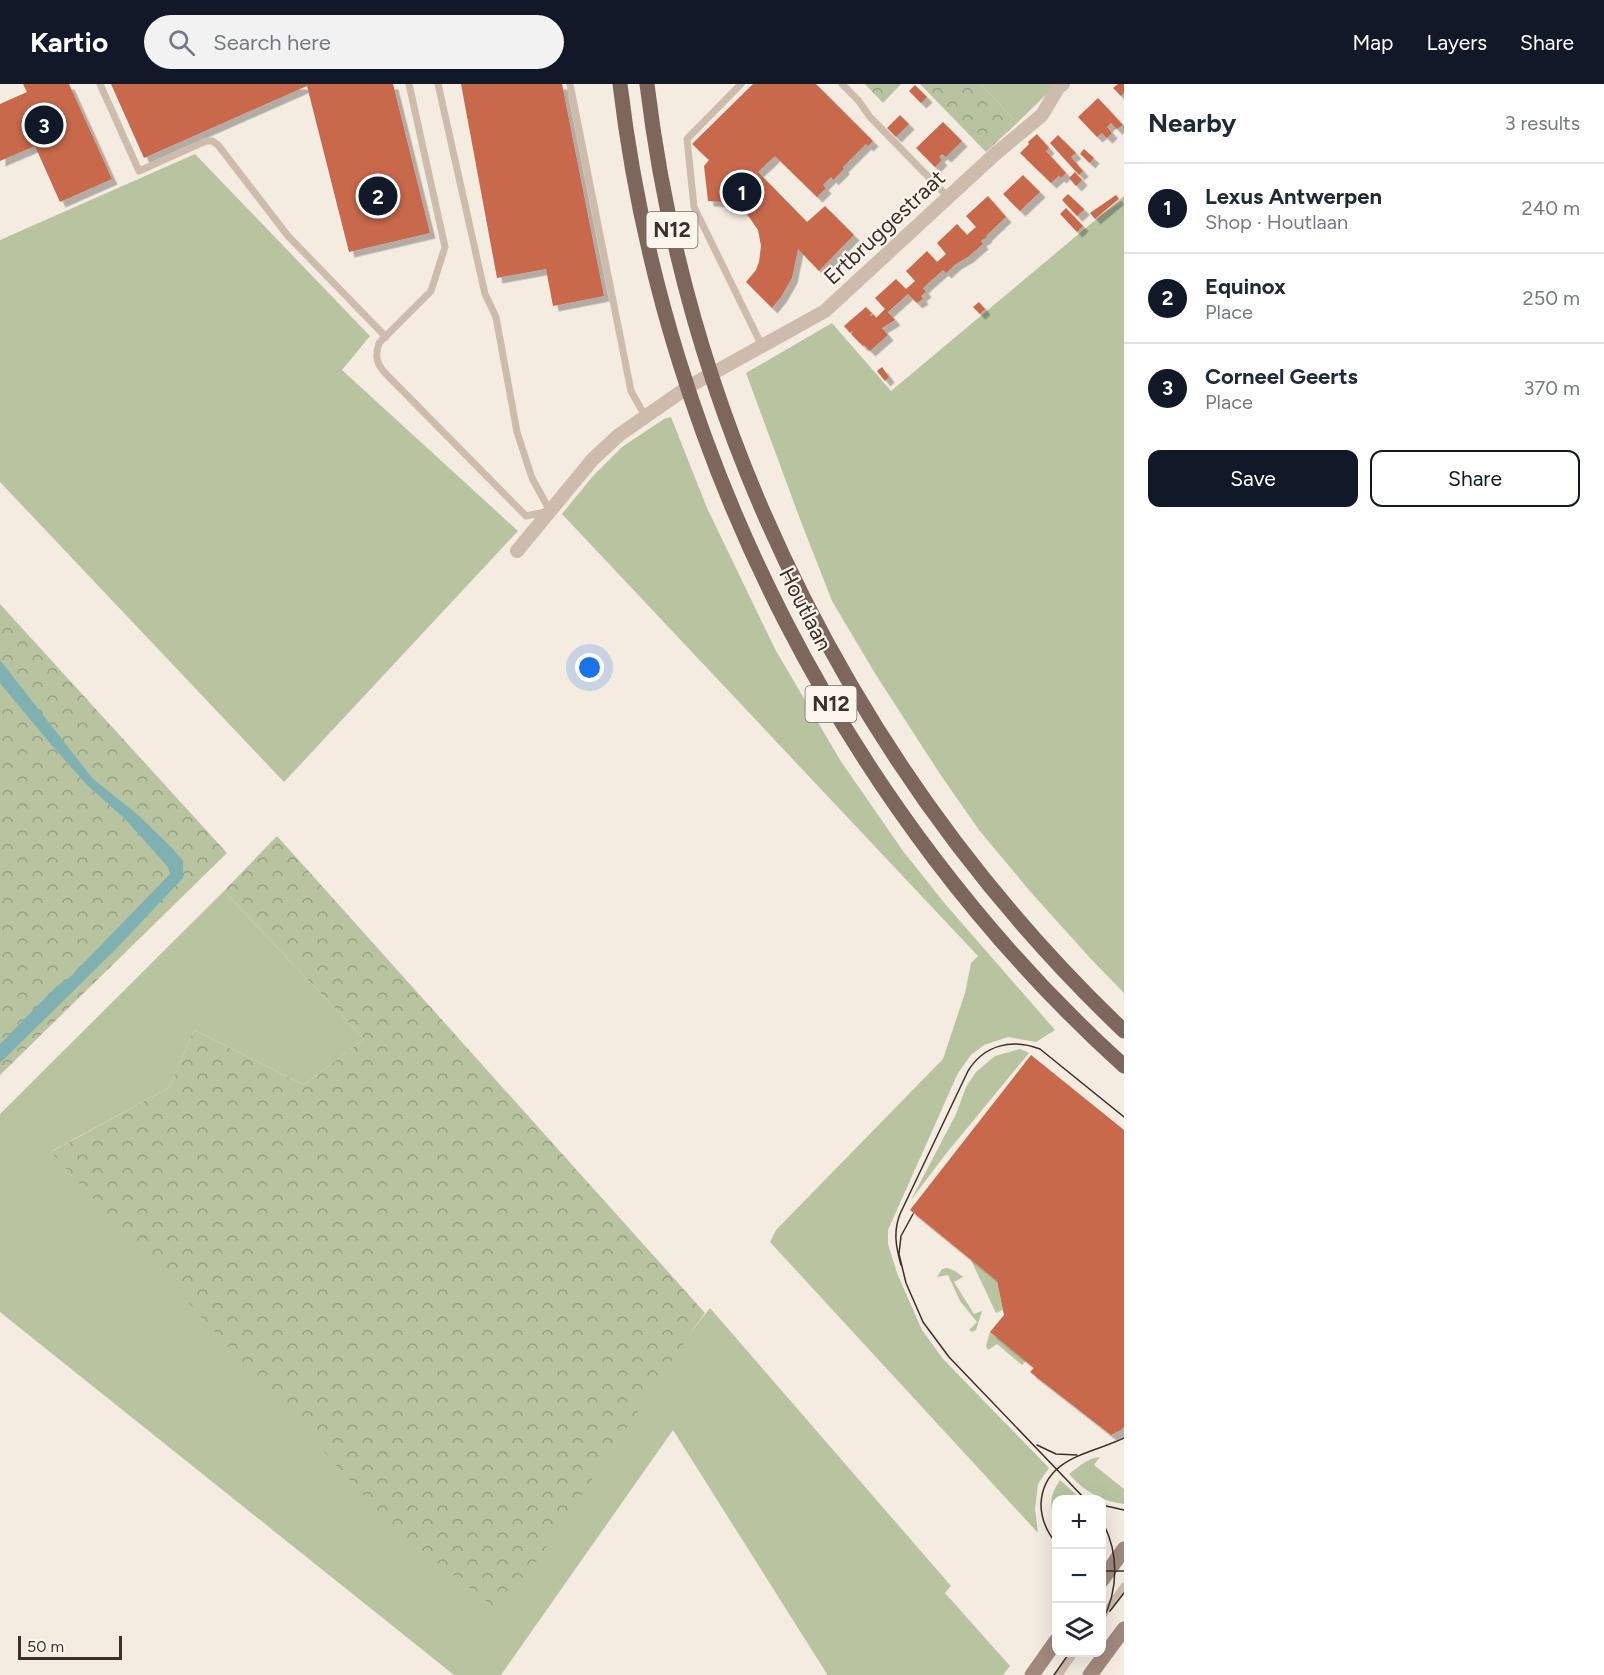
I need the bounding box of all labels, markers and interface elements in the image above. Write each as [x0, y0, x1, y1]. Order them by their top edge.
search box [144, 15, 564, 69]
text: Kartio [30, 25, 108, 59]
icon: search [165, 26, 198, 59]
text: Search here [213, 29, 331, 56]
text: Map [1353, 30, 1393, 55]
text: Layers [1426, 30, 1487, 55]
text: Share [1520, 30, 1574, 55]
pin: 3 [24, 102, 63, 147]
text: Nearby [1148, 107, 1236, 139]
text: 3 results [1505, 111, 1580, 135]
street label: Ertbruggestraat [818, 164, 951, 290]
pin: 1 [722, 170, 762, 214]
pin: 2 [358, 174, 398, 218]
text: Lexus Antwerpen [1205, 183, 1382, 210]
text: 1 [1163, 196, 1172, 220]
text: 240 m [1522, 196, 1580, 220]
text: Shop · Houtlaan [1205, 210, 1348, 234]
road number: N12 [646, 212, 698, 248]
text: Equinox [1205, 273, 1286, 300]
text: 2 [1162, 286, 1173, 310]
text: 250 m [1523, 286, 1580, 310]
text: Place [1205, 300, 1253, 324]
text: Corneel Geerts [1205, 363, 1358, 390]
text: 3 [1162, 376, 1173, 400]
text: 370 m [1524, 376, 1580, 400]
text: Place [1205, 390, 1253, 414]
button: Save [1148, 450, 1358, 507]
button: Share [1370, 450, 1580, 507]
street label: Houtlaan [773, 563, 838, 655]
your location [575, 653, 604, 682]
road number: N12 [806, 686, 856, 722]
map controls [1052, 1495, 1106, 1657]
button: + [1052, 1495, 1106, 1549]
button: − [1052, 1549, 1106, 1603]
button: layers [1052, 1603, 1106, 1657]
scale bar [18, 1633, 122, 1660]
text: 50 m [27, 1637, 64, 1656]

